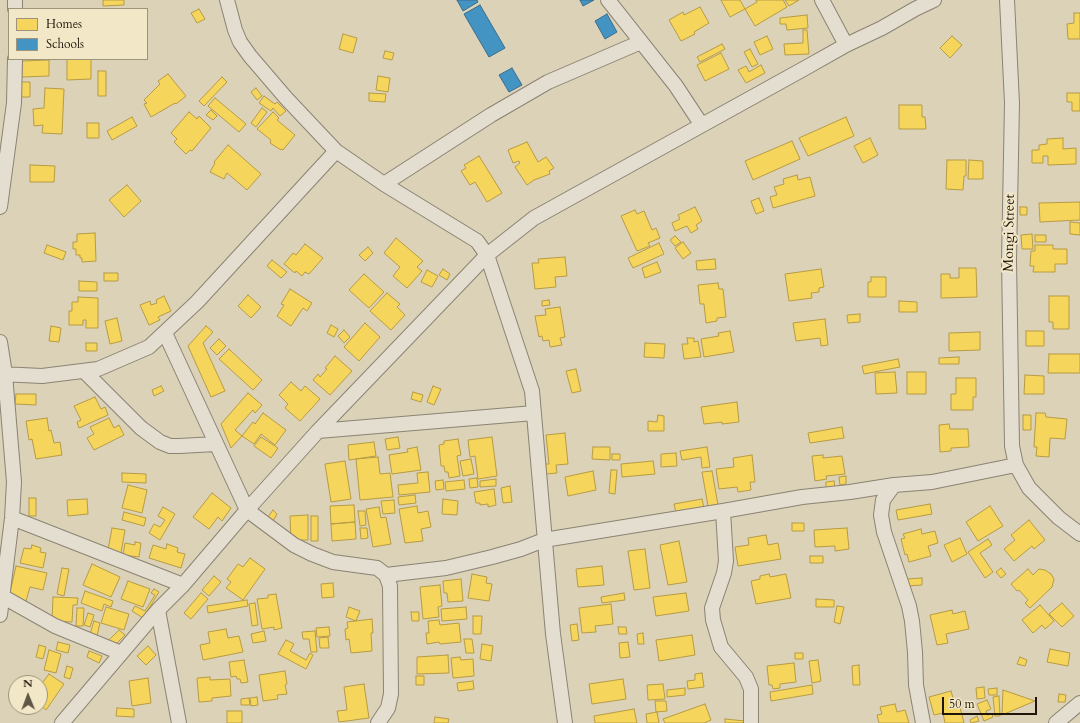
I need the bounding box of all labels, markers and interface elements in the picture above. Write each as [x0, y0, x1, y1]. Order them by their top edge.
legend [8, 8, 148, 60]
text: Homes [46, 16, 82, 32]
text: Schools [46, 36, 84, 52]
street label: Mongi Street [1001, 194, 1019, 272]
north arrow [8, 675, 48, 715]
text: N [23, 676, 33, 691]
scale bar [944, 689, 1039, 715]
text: 50 m [949, 696, 975, 712]

